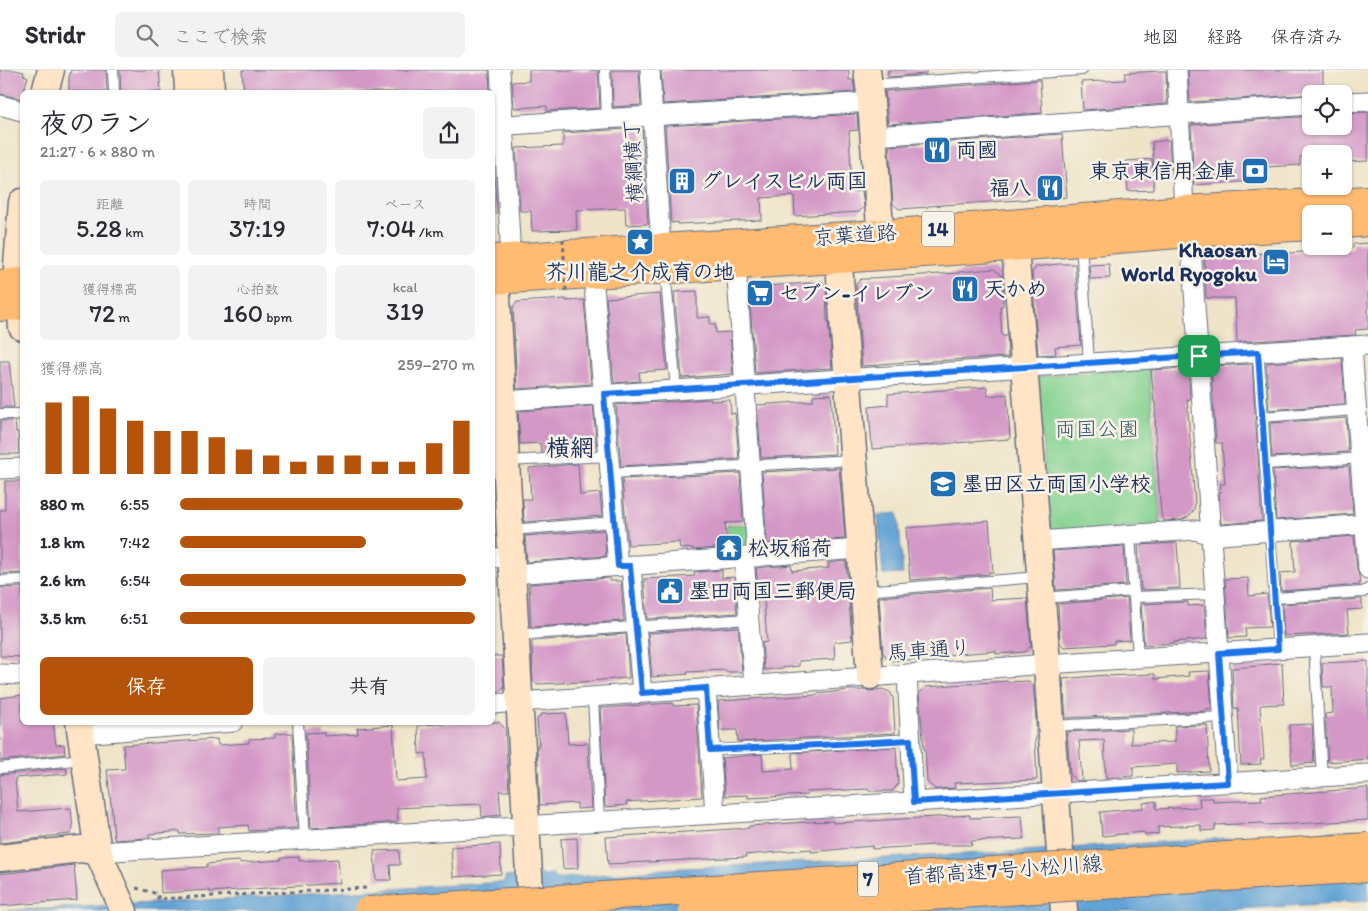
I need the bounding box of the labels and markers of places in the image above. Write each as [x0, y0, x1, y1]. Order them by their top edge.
restaurant icon: 両國 [922, 135, 952, 165]
place label: 両國 [956, 137, 998, 162]
bank icon: 東京東信用金庫 [1240, 156, 1270, 186]
place label: 東京東信用金庫 [1089, 158, 1236, 183]
building icon: グレイスビル両国 [667, 166, 697, 196]
place label: グレイスビル両国 [701, 168, 868, 193]
restaurant icon: 福八 [1035, 173, 1065, 203]
place label: 福八 [989, 175, 1031, 200]
place icon: 芥川龍之介成育の地 [625, 227, 655, 257]
place label: Khaosan World Ryogoku [1121, 237, 1257, 287]
hotel icon: Khaosan World Ryogoku [1261, 247, 1291, 277]
place label: 芥川龍之介成育の地 [546, 259, 735, 284]
restaurant icon: 天かめ [950, 274, 980, 304]
place label: 天かめ [984, 276, 1047, 301]
supermarket icon: セブン-イレブン [745, 278, 775, 308]
place label: セブン-イレブン [779, 280, 934, 305]
pin [1178, 335, 1220, 377]
school or university icon: 墨田区立両国小学校 [928, 469, 958, 499]
place label: 墨田区立両国小学校 [962, 471, 1151, 496]
temple icon: 松坂稲荷 [714, 533, 744, 563]
place label: 松坂稲荷 [748, 535, 832, 560]
public building icon: 墨田両国三郵便局 [655, 576, 685, 606]
place label: 墨田両国三郵便局 [689, 578, 857, 603]

